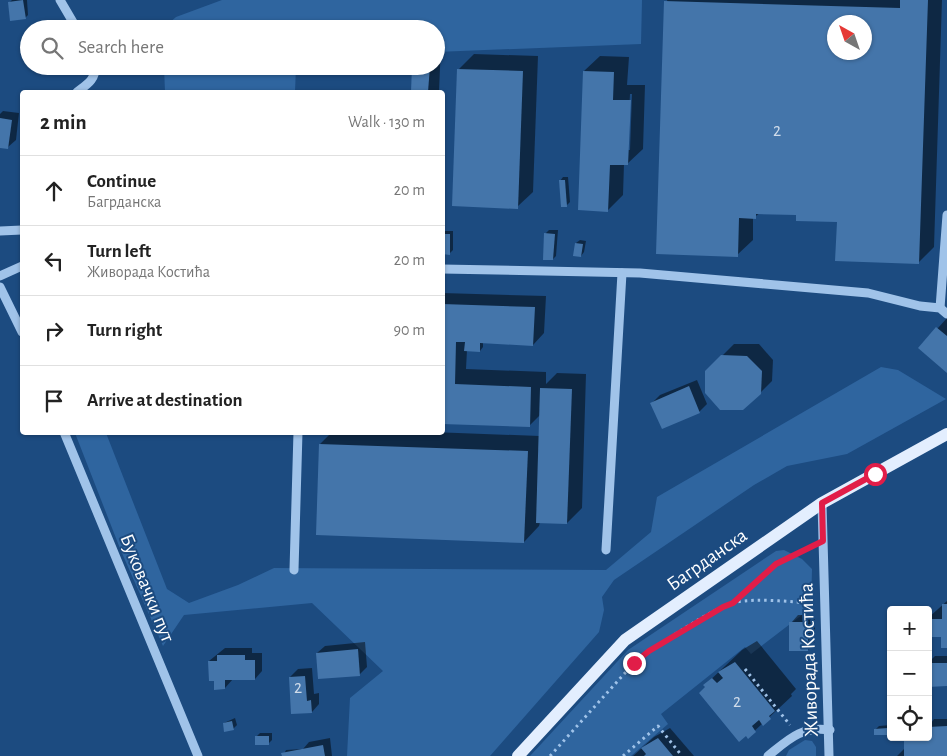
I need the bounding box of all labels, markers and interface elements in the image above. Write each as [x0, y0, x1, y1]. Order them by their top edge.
north arrow [827, 15, 872, 60]
search box [20, 20, 445, 75]
icon: search [38, 34, 66, 62]
text: Search here [78, 38, 164, 57]
text: 2 min [40, 112, 87, 133]
text: Walk · 130 m [348, 114, 425, 130]
house number: 2 [773, 122, 781, 140]
text: Continue [87, 172, 156, 191]
icon: ahead [40, 177, 68, 205]
text: 20 m [394, 182, 425, 198]
text: Багрданска [87, 194, 161, 210]
text: Turn left [87, 242, 151, 261]
icon: left [40, 247, 68, 275]
text: 20 m [394, 252, 425, 268]
text: Живорада Костића [87, 264, 210, 280]
icon: right [40, 317, 68, 345]
text: Turn right [87, 321, 162, 340]
text: 90 m [394, 322, 425, 338]
icon: arrive [40, 387, 68, 415]
text: Arrive at destination [87, 391, 243, 410]
route start [864, 463, 887, 486]
street label: Багрданска [663, 525, 751, 595]
street label: Буковачки пут [116, 531, 178, 646]
street label: Живорада Костића [796, 583, 822, 737]
map controls [887, 606, 932, 741]
button: + [887, 606, 932, 651]
button: − [887, 651, 932, 696]
route end [623, 652, 646, 675]
house number: 2 [294, 679, 302, 697]
house number: 2 [733, 693, 741, 711]
button: locate [887, 696, 932, 741]

